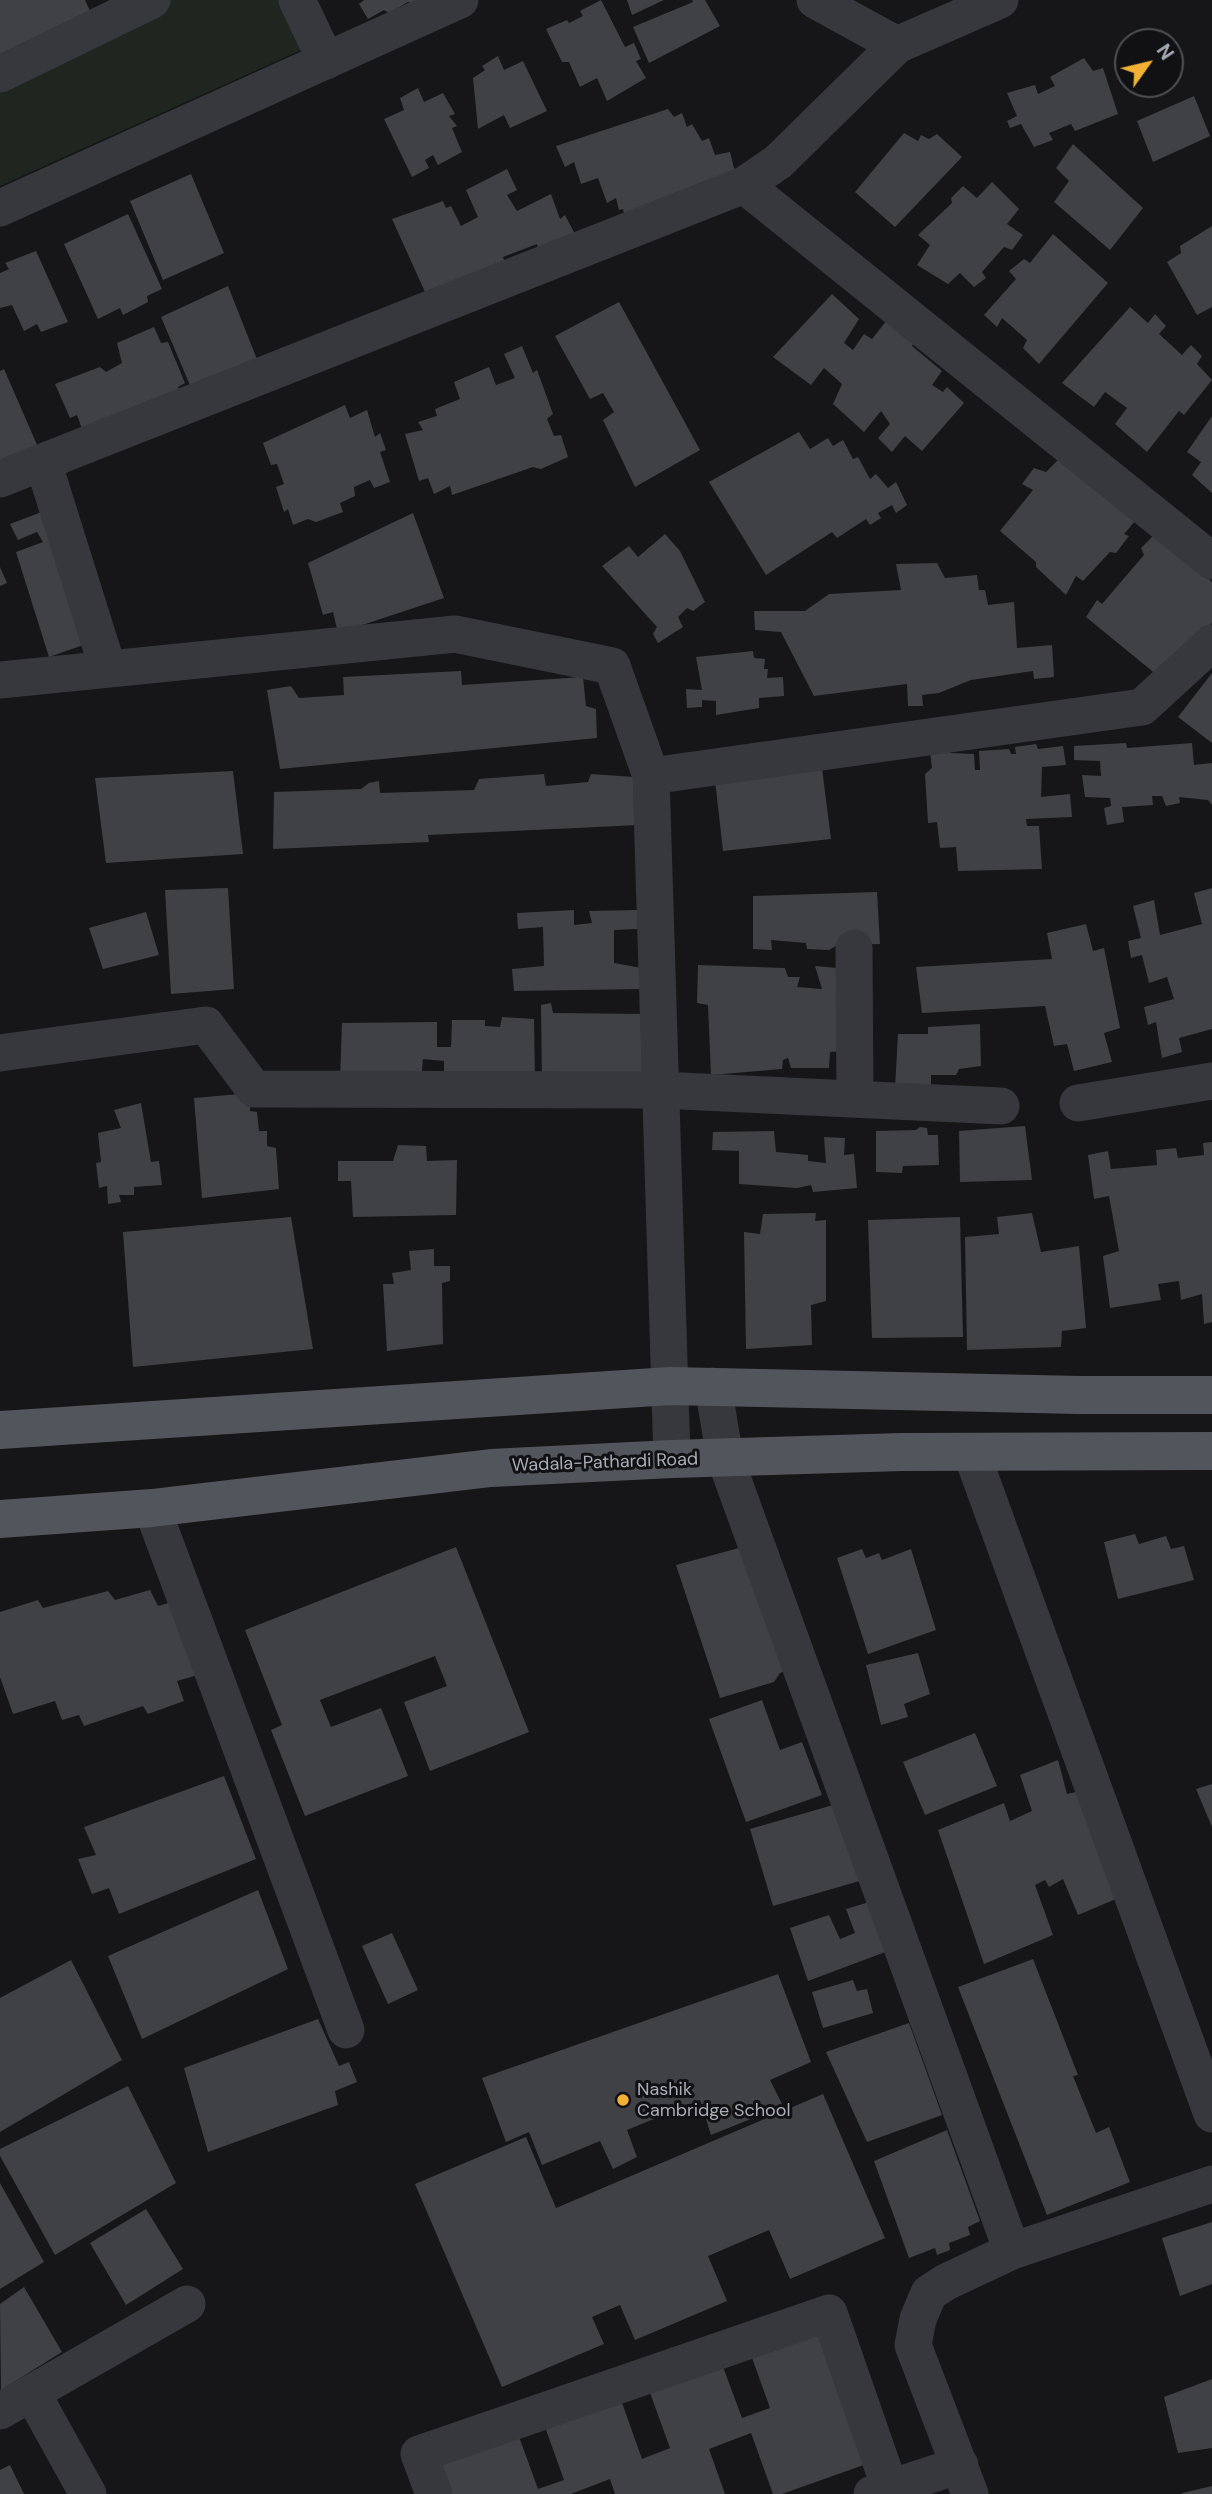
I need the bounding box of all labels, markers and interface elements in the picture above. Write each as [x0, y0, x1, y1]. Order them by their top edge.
north arrow [1114, 28, 1184, 98]
text: N [1151, 39, 1179, 65]
street label: Wadala-Pathardi Road [512, 1449, 698, 1477]
place label: Nashik Cambridge School [637, 2079, 790, 2122]
marker: Nashik Cambridge School [615, 2092, 631, 2108]

